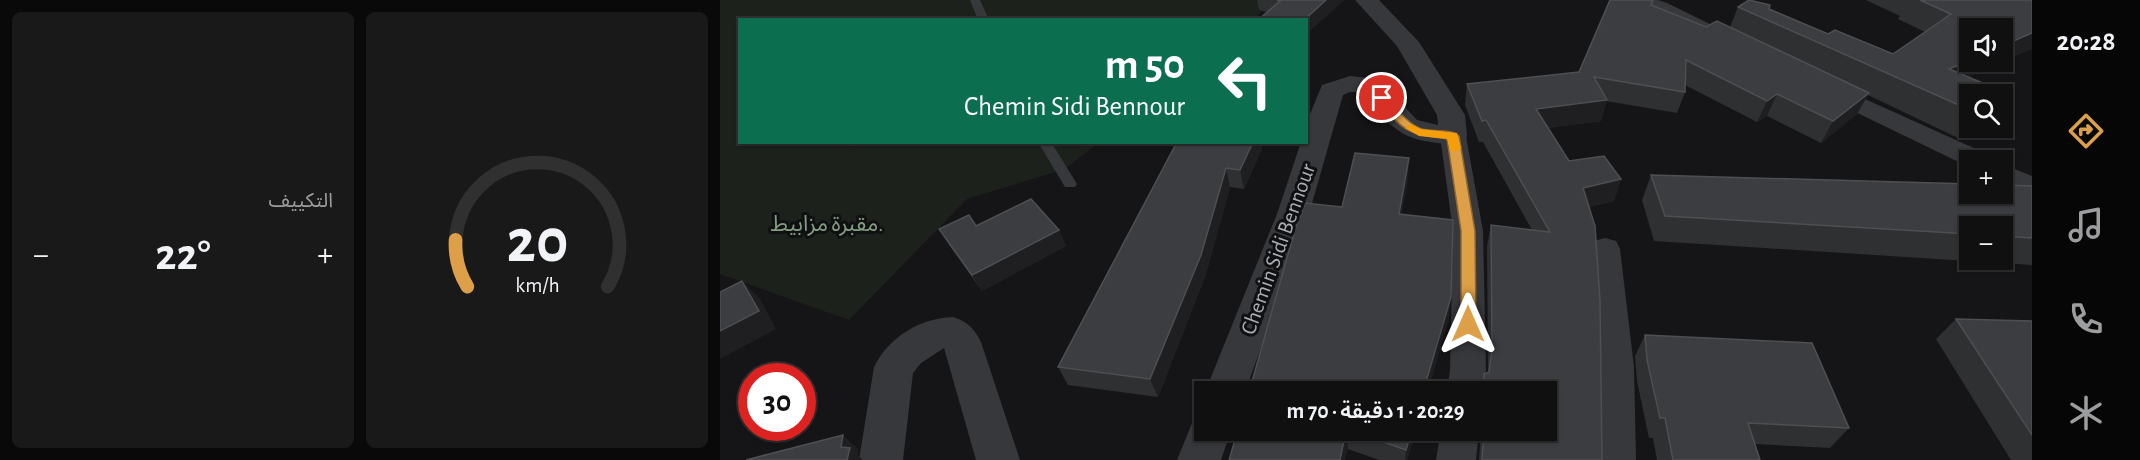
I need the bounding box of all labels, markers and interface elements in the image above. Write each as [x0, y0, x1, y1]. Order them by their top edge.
map controls [1959, 18, 2013, 270]
button: sound [1959, 18, 2013, 72]
text: 20:28 [2057, 28, 2116, 55]
icon: left [1206, 42, 1284, 120]
text: 50 m [1105, 44, 1185, 86]
pin [1356, 72, 1407, 123]
icon: arrive [1365, 81, 1398, 114]
button: search [1959, 84, 2013, 138]
text: Chemin Sidi Bennour [964, 93, 1185, 120]
icon: directions [2065, 110, 2107, 152]
button: + [1959, 150, 2013, 204]
street label: Chemin Sidi Bennour [1237, 161, 1319, 337]
text: التكييف [269, 191, 333, 211]
icon: music [2065, 204, 2107, 246]
text: 20 [506, 211, 568, 273]
park label: مقبرة مزابيط. [771, 213, 883, 236]
button: − [1959, 216, 2013, 270]
text: 22° [155, 233, 211, 278]
text: − [33, 239, 49, 272]
text: + [317, 239, 333, 272]
text: km/h [515, 275, 559, 296]
position arrow [1436, 292, 1500, 356]
icon: phone [2065, 298, 2107, 340]
speed limit sign: 30 [738, 363, 816, 441]
icon: climate [2065, 392, 2107, 434]
text: 20:29 · 1 دقيقة · 70 m [1287, 400, 1464, 422]

